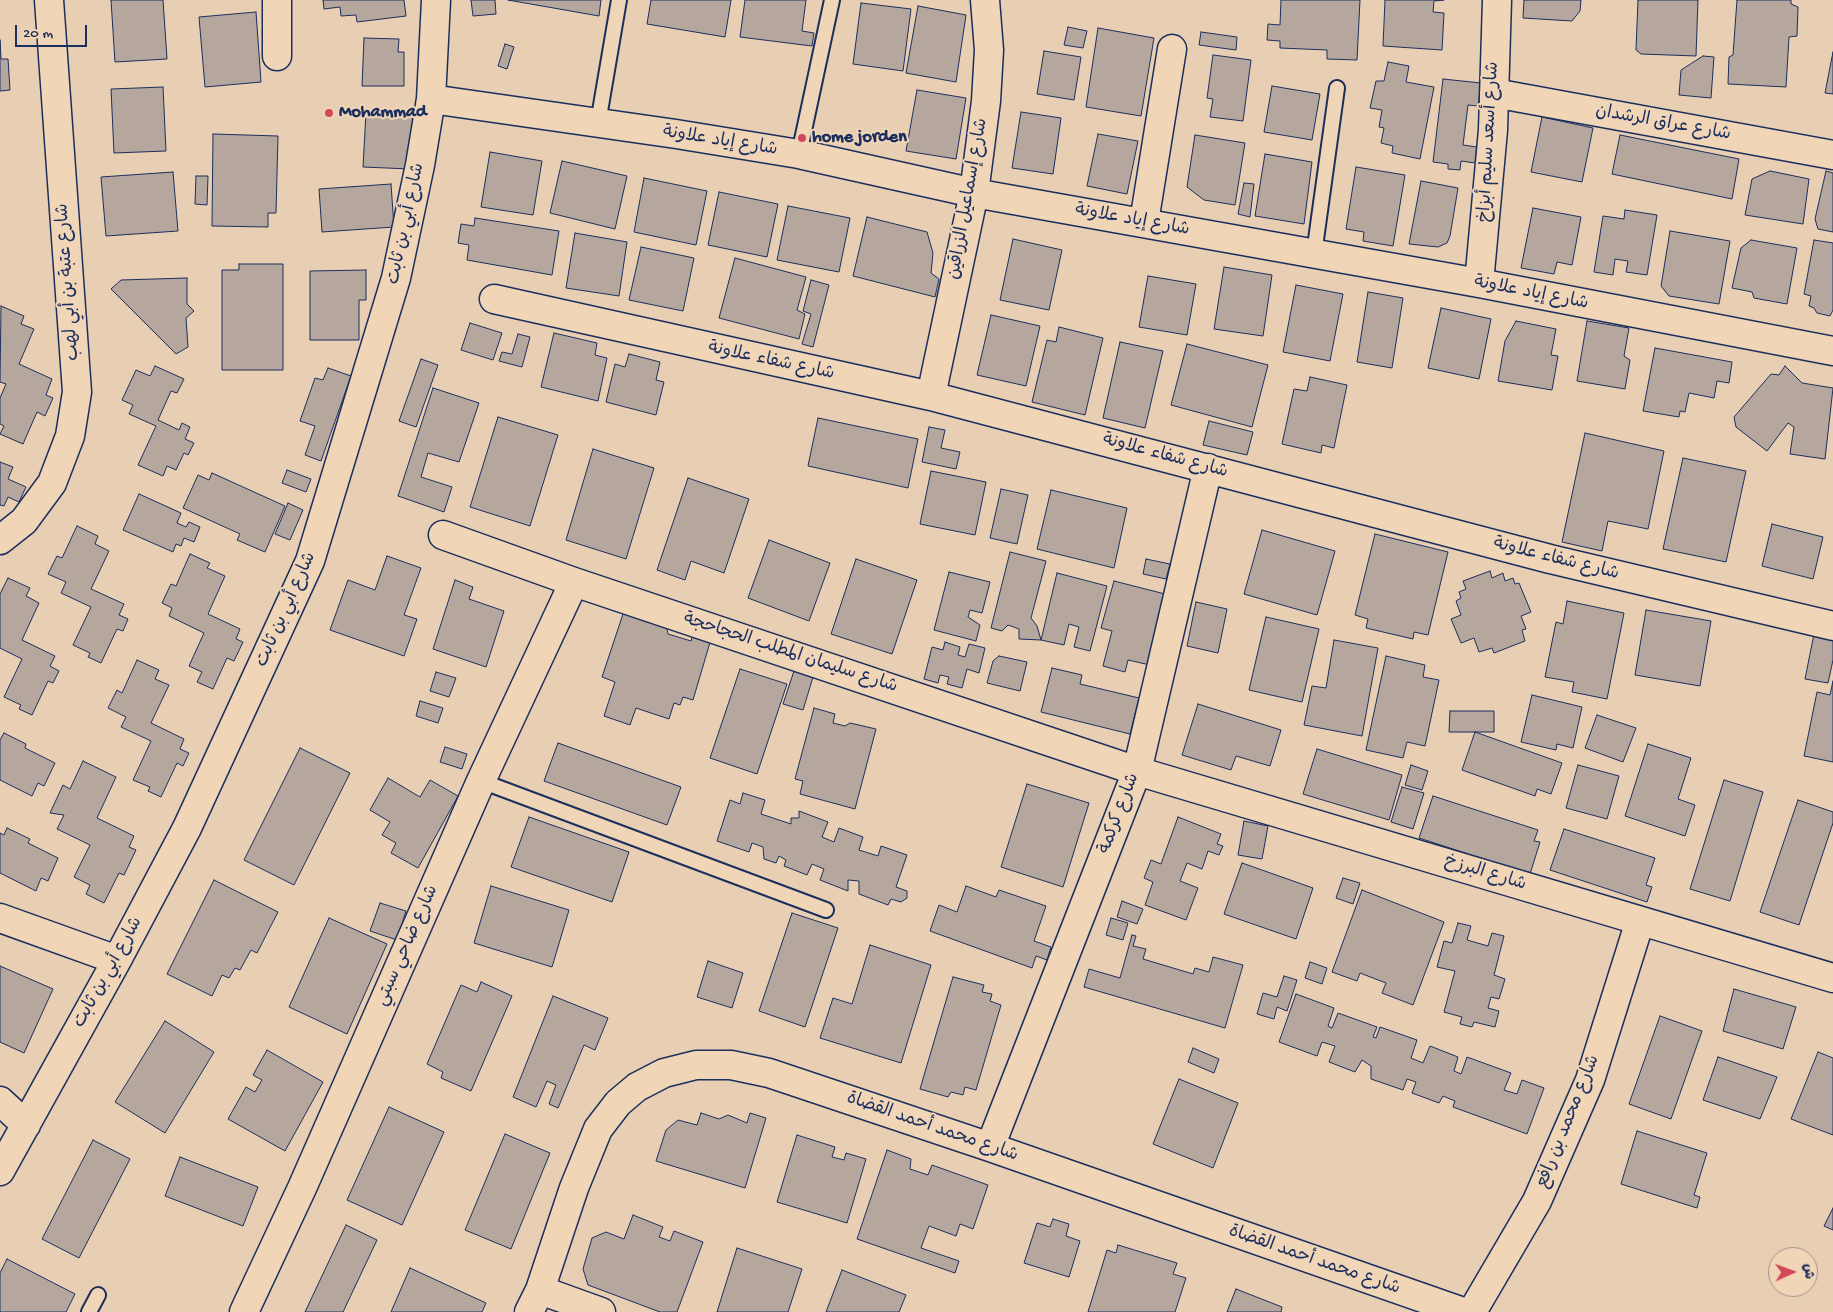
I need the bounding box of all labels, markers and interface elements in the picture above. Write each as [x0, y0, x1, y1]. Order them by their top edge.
scale bar [18, 15, 90, 47]
text: 20 m [23, 25, 53, 43]
street label: شارع أسعد سليم أبزاخ [1475, 61, 1505, 223]
street label: شارع عراق الرشدان [1594, 101, 1732, 147]
place label: Mohammad [339, 102, 427, 124]
marker: Mohammad [323, 107, 335, 119]
street label: شارع إسماعيل الزراقين [944, 117, 994, 281]
street label: شارع إياد علاونة [661, 122, 779, 162]
place label: home jorden [812, 127, 907, 149]
marker: home jorden [796, 132, 808, 144]
street label: شارع أبي بن ثابت [384, 161, 430, 287]
street label: شارع إياد علاونة [1073, 200, 1191, 242]
street label: شارع عتبة بن أبي لهب [53, 202, 85, 362]
street label: شارع إياد علاونة [1472, 272, 1590, 316]
street label: شارع شفاء علاونة [706, 338, 836, 386]
street label: شارع شفاء علاونة [1100, 430, 1230, 484]
street label: شارع شفاء علاونة [1491, 534, 1621, 586]
street label: شارع أبي بن ثابت [252, 549, 322, 671]
street label: شارع سليمان المطلب الحجاحجة [680, 609, 900, 699]
street label: شارع كركمة [1095, 771, 1145, 857]
street label: شارع البرزخ [1441, 851, 1529, 897]
street label: شارع ضاحي سبتي [372, 882, 444, 1010]
street label: شارع أبي بن ثابت [70, 914, 148, 1032]
street label: شارع محمد بن رافع [1532, 1052, 1606, 1192]
street label: شارع محمد أحمد القضاة [843, 1088, 1021, 1168]
street label: شارع محمد أحمد القضاة [1225, 1221, 1403, 1301]
north arrow [1768, 1247, 1818, 1297]
text: ش [1799, 1263, 1816, 1279]

